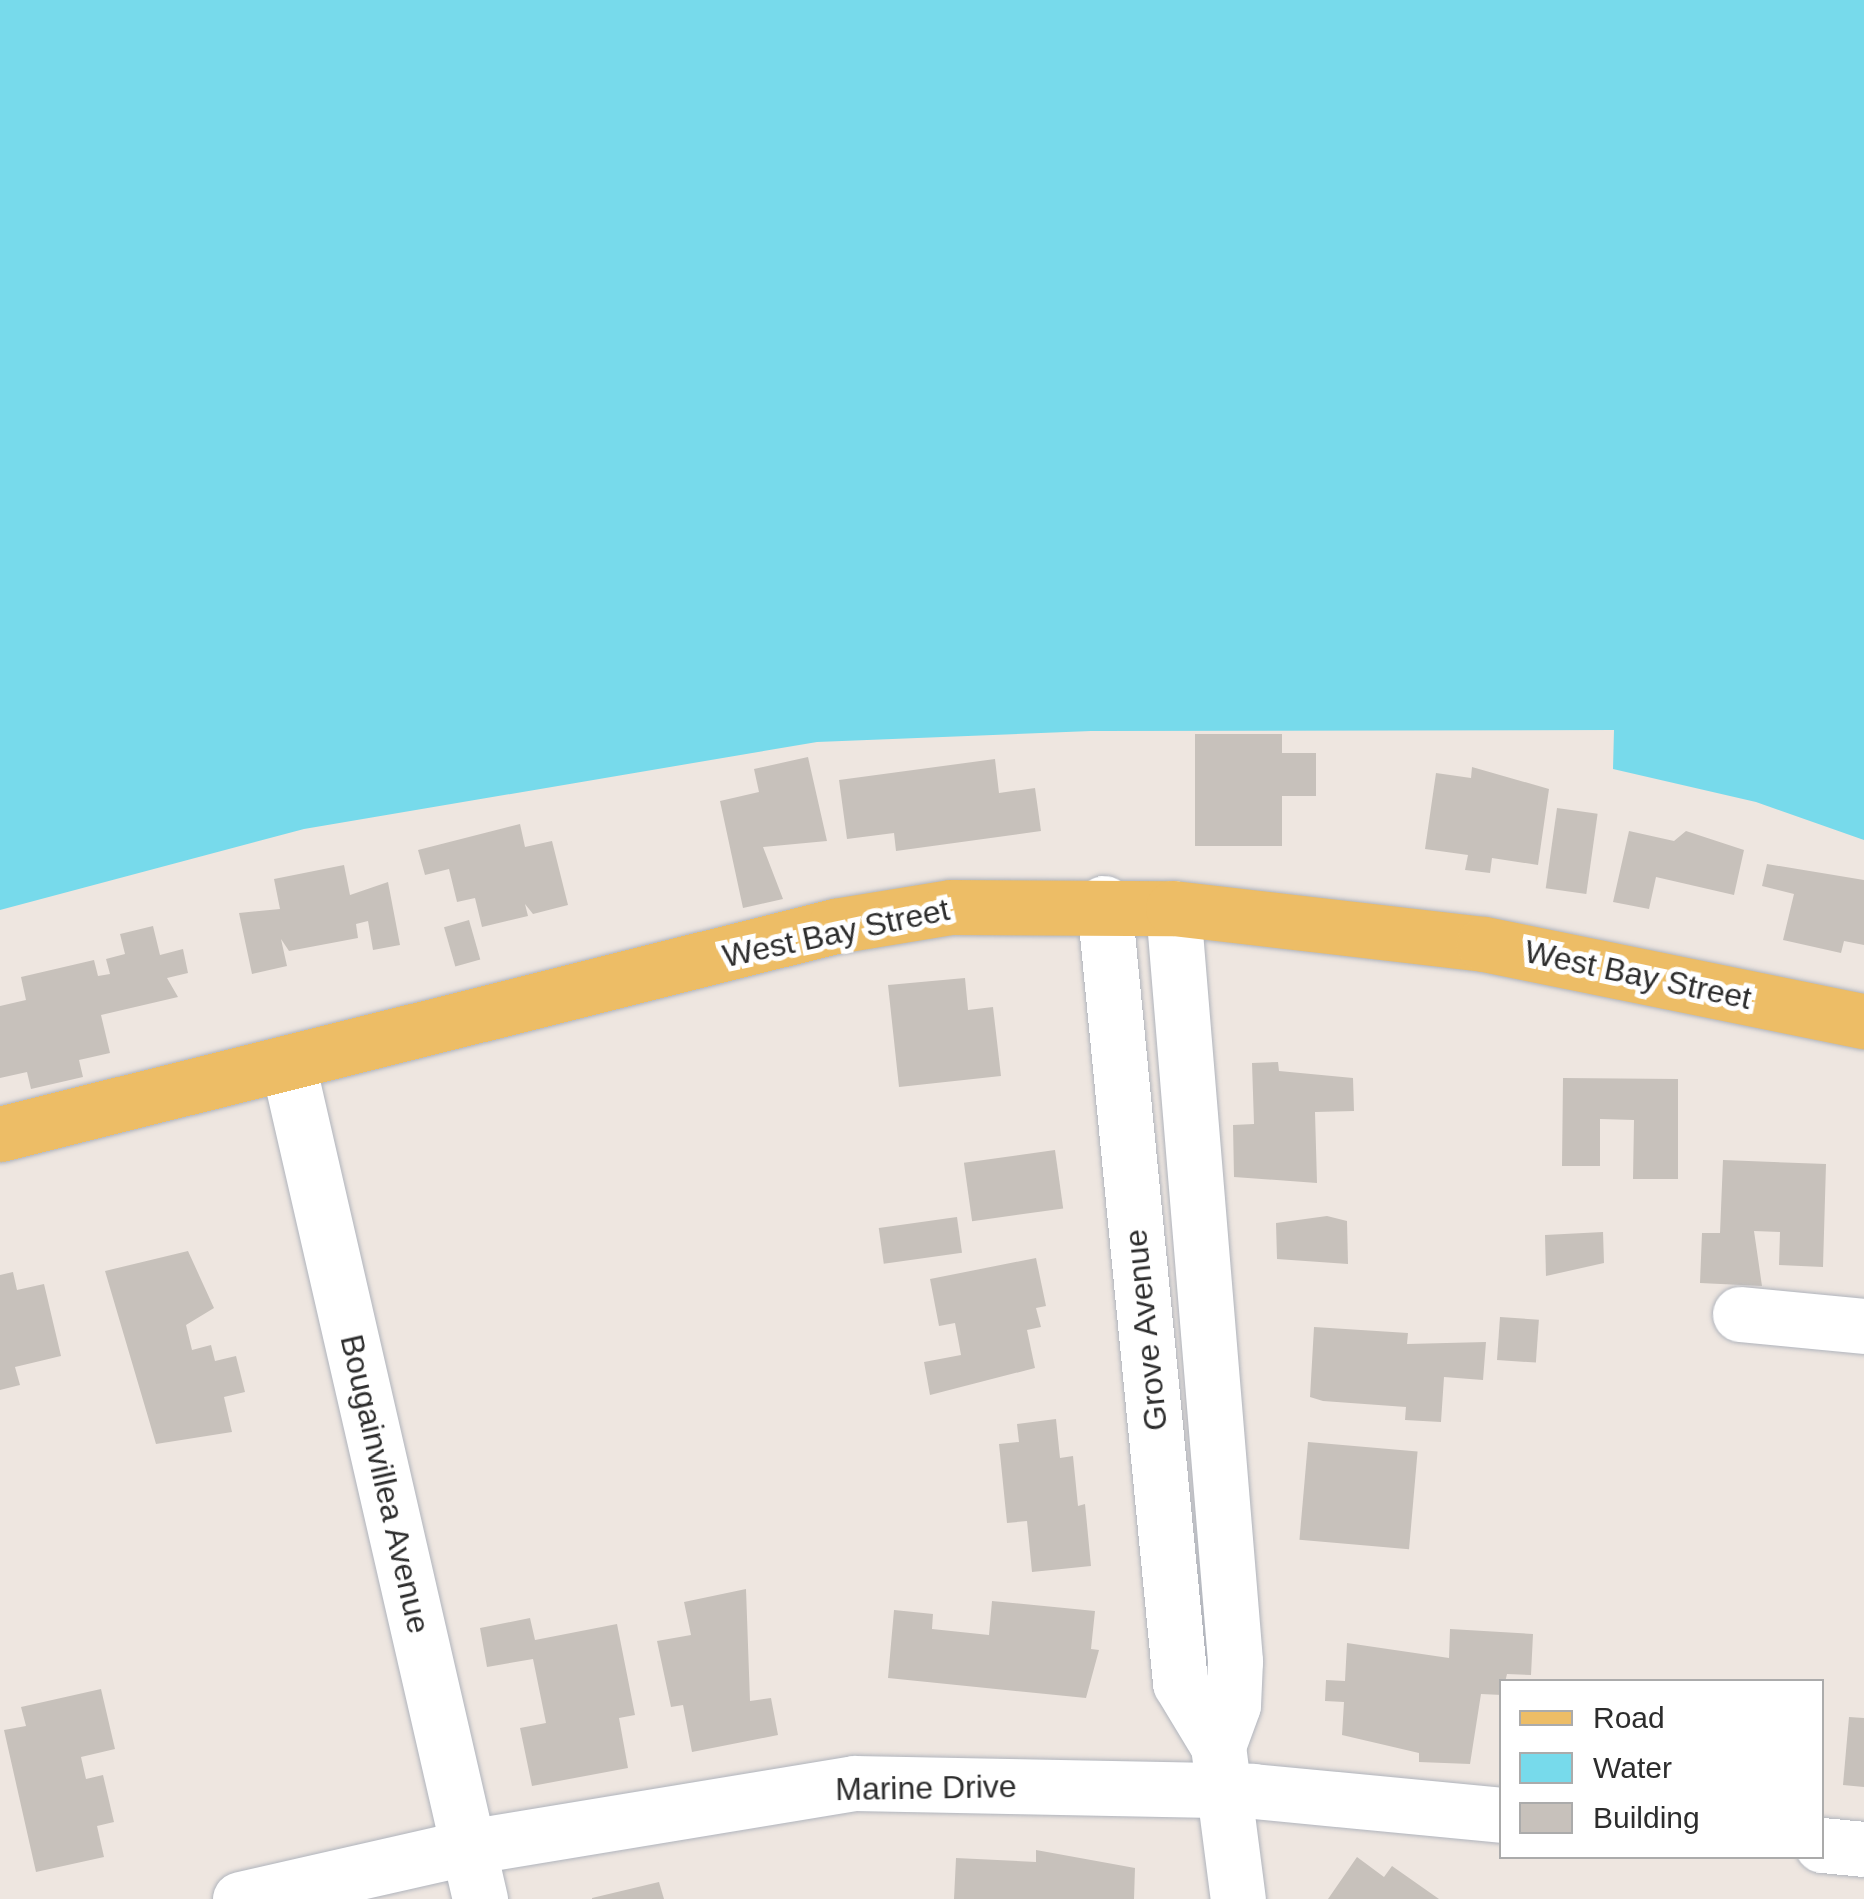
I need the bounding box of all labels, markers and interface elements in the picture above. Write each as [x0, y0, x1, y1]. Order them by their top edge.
street label: West Bay Street [719, 890, 953, 976]
street label: West Bay Street [1521, 932, 1755, 1018]
street label: Grove Avenue [1116, 1227, 1176, 1433]
street label: Bougainvillea Avenue [332, 1330, 438, 1638]
legend [1499, 1679, 1824, 1859]
text: Road [1593, 1701, 1665, 1734]
text: Water [1593, 1751, 1672, 1784]
street label: Marine Drive [835, 1767, 1017, 1809]
text: Building [1593, 1801, 1700, 1834]

